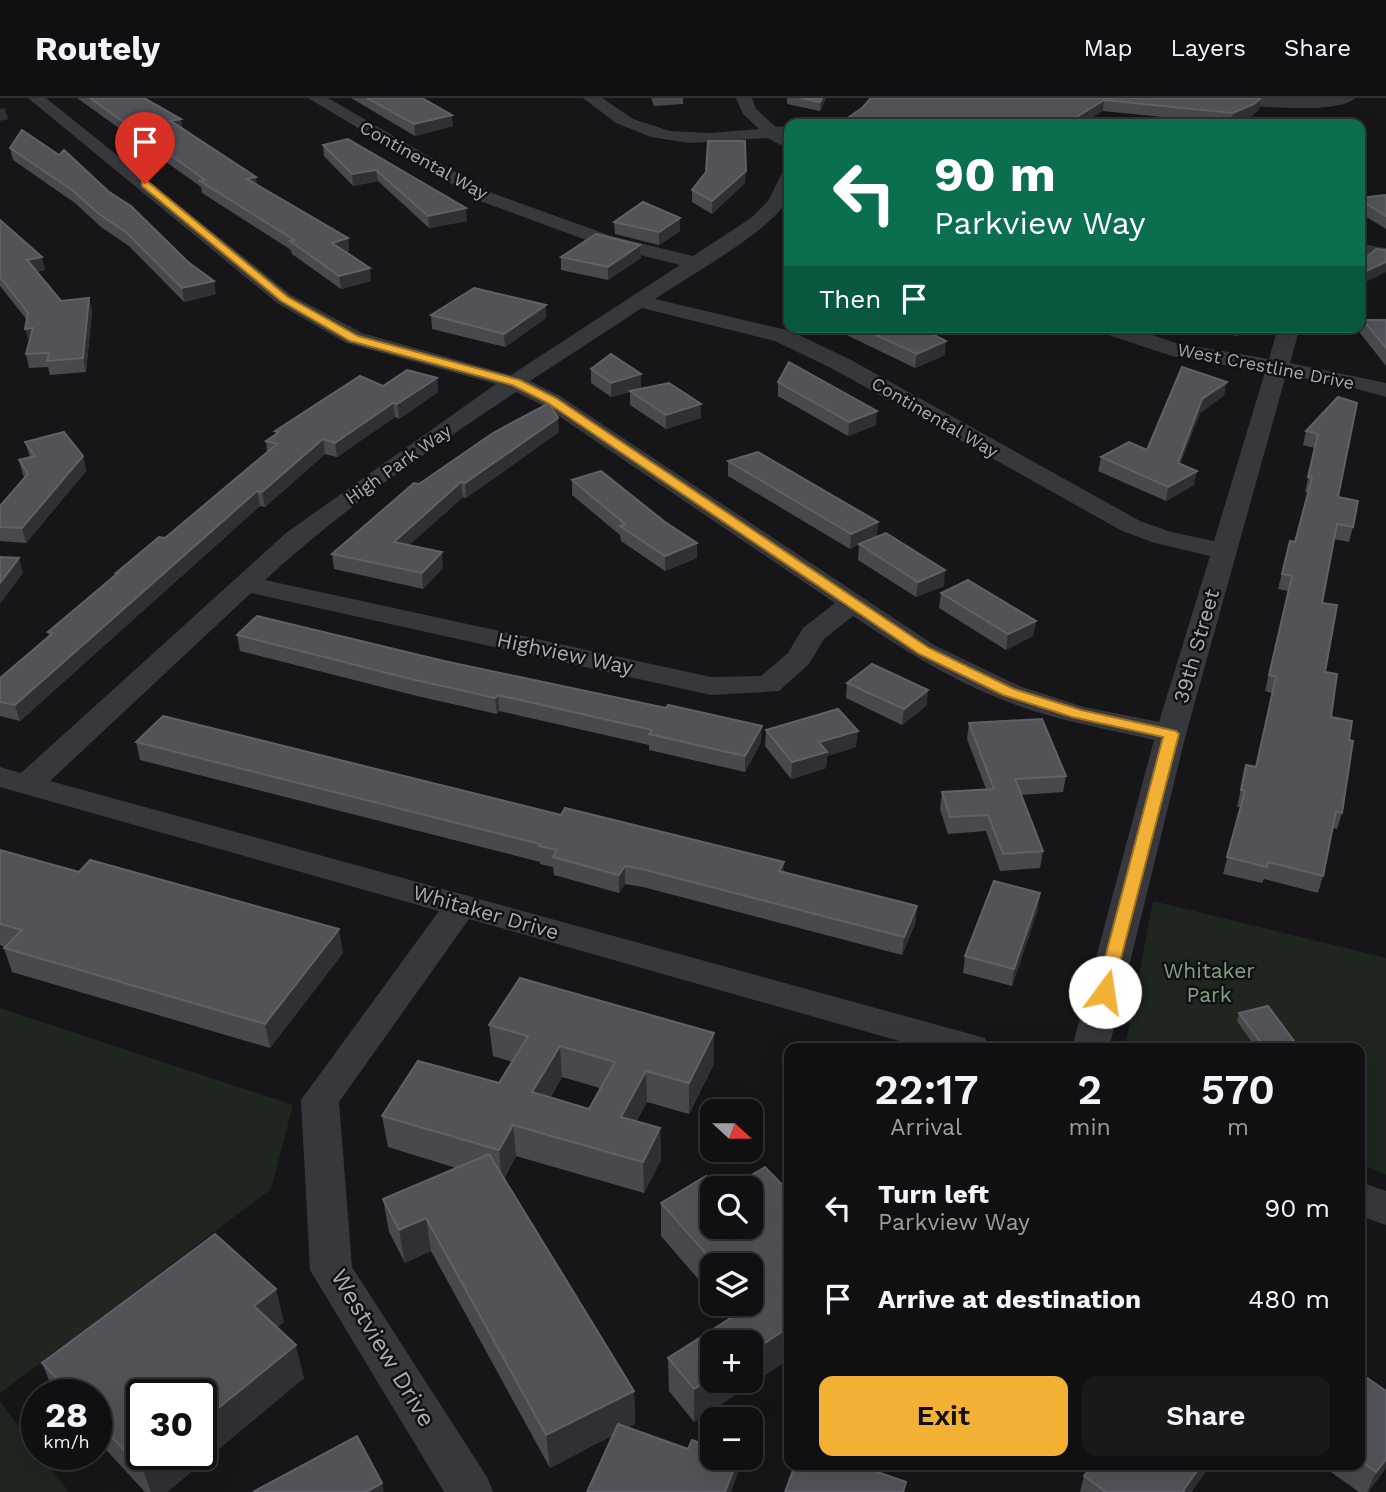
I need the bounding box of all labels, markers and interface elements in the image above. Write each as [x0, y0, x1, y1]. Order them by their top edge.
text: Routely [35, 29, 160, 68]
text: Map [1084, 34, 1132, 62]
text: Layers [1170, 34, 1246, 62]
text: Share [1284, 34, 1351, 62]
pin [115, 112, 175, 184]
street label: Continental Way [356, 116, 492, 204]
icon: arrive [126, 123, 164, 161]
text: 90 m [934, 145, 1056, 203]
icon: left [819, 147, 910, 238]
text: Parkview Way [934, 204, 1145, 242]
icon: arrive [895, 280, 933, 318]
text: Then [819, 284, 881, 314]
street label: West Crestline Drive [1176, 339, 1356, 393]
street label: Continental Way [868, 372, 1003, 462]
street label: High Park Way [341, 419, 456, 508]
street label: 39th Street [1168, 586, 1224, 706]
street label: Highview Way [495, 626, 635, 680]
street label: Whitaker Drive [410, 879, 562, 945]
position arrow [1068, 955, 1142, 1029]
park label: Whitaker Park [1163, 958, 1255, 1007]
text: 22:17 [874, 1065, 979, 1114]
text: 2 [1077, 1065, 1102, 1114]
text: 570 [1201, 1065, 1275, 1114]
north arrow [700, 1099, 763, 1162]
map controls [700, 1099, 763, 1470]
text: Arrival [890, 1114, 962, 1141]
text: min [1069, 1114, 1111, 1141]
text: m [1227, 1114, 1249, 1141]
button: search [700, 1176, 763, 1239]
text: Turn left [878, 1179, 989, 1209]
icon: left [819, 1189, 857, 1227]
text: 90 m [1264, 1193, 1330, 1223]
text: Parkview Way [878, 1209, 1030, 1236]
button: layers [700, 1253, 763, 1316]
street label: Westview Drive [325, 1264, 441, 1432]
icon: arrive [819, 1280, 857, 1318]
text: Arrive at destination [878, 1284, 1141, 1314]
text: 480 m [1248, 1284, 1330, 1314]
button: + [700, 1330, 763, 1393]
button: Exit [819, 1376, 1068, 1456]
button: Share [1082, 1376, 1330, 1456]
speed limit sign: 30 [126, 1379, 217, 1470]
text: 28 [45, 1394, 88, 1436]
button: − [700, 1407, 763, 1470]
text: km/h [43, 1431, 90, 1452]

